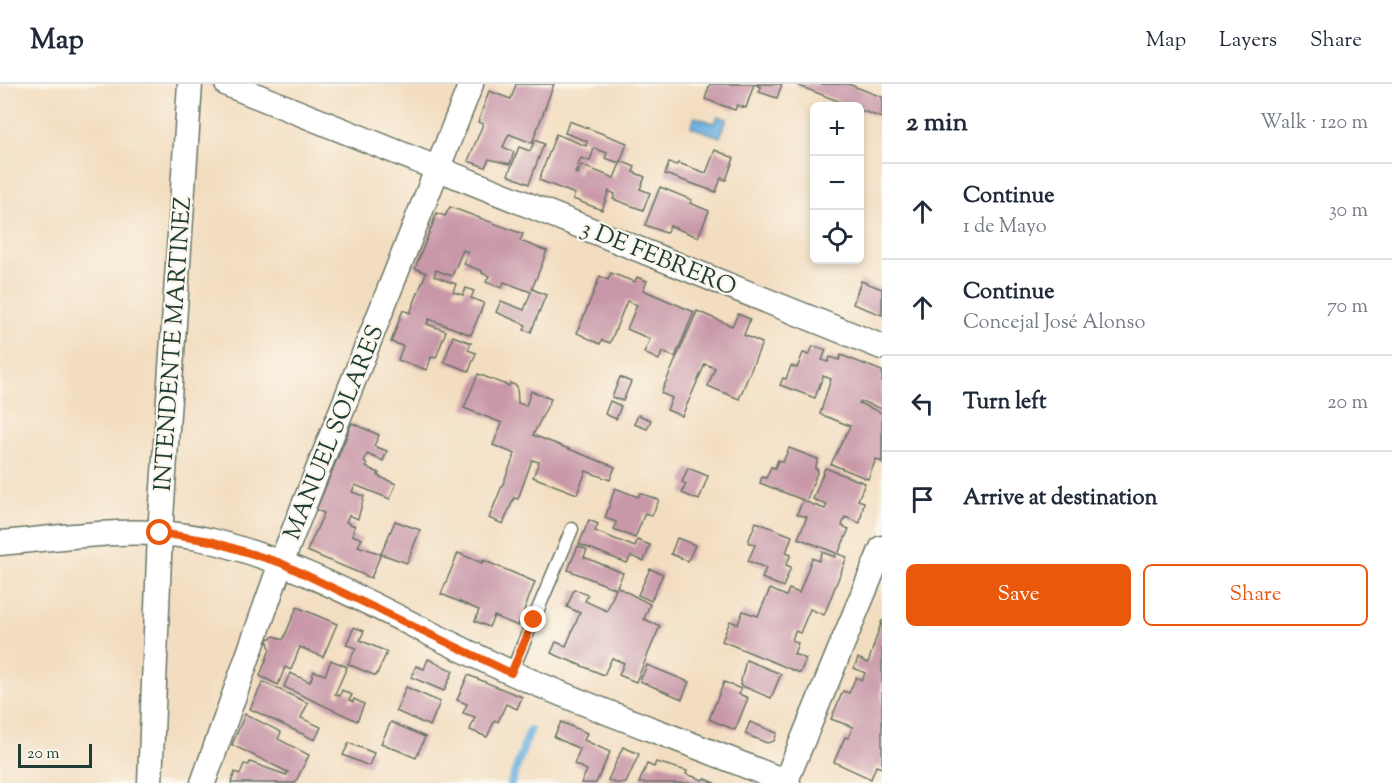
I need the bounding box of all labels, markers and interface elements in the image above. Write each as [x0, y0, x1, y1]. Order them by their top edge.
text: Map [30, 21, 84, 61]
text: Map [1146, 26, 1186, 56]
text: Layers [1219, 26, 1277, 56]
text: Share [1310, 26, 1362, 56]
map controls [810, 102, 864, 264]
button: + [810, 102, 864, 156]
text: 2 min [906, 105, 968, 142]
text: Walk · 120 m [1260, 109, 1368, 138]
button: − [810, 156, 864, 210]
text: Continue [963, 181, 1054, 213]
street label: INTENDENTE MARTINEZ [147, 195, 201, 493]
icon: ahead [906, 195, 939, 228]
text: 30 m [1329, 197, 1368, 226]
button: locate [810, 210, 864, 264]
street label: 3 DE FEBRERO [575, 212, 741, 306]
text: 1 de Mayo [963, 213, 1047, 242]
text: Continue [963, 277, 1054, 309]
icon: ahead [906, 291, 939, 324]
text: 70 m [1327, 293, 1368, 322]
text: Concejal José Alonso [963, 309, 1145, 338]
street label: MANUEL SOLARES [276, 320, 394, 545]
icon: left [906, 387, 939, 420]
text: Turn left [963, 387, 1046, 419]
text: 20 m [1327, 389, 1368, 418]
icon: arrive [906, 483, 939, 516]
text: Arrive at destination [963, 483, 1158, 515]
route start [146, 519, 172, 545]
button: Save [906, 564, 1131, 626]
button: Share [1143, 564, 1368, 626]
route end [520, 606, 546, 632]
scale bar [18, 741, 92, 768]
text: 20 m [27, 743, 60, 766]

